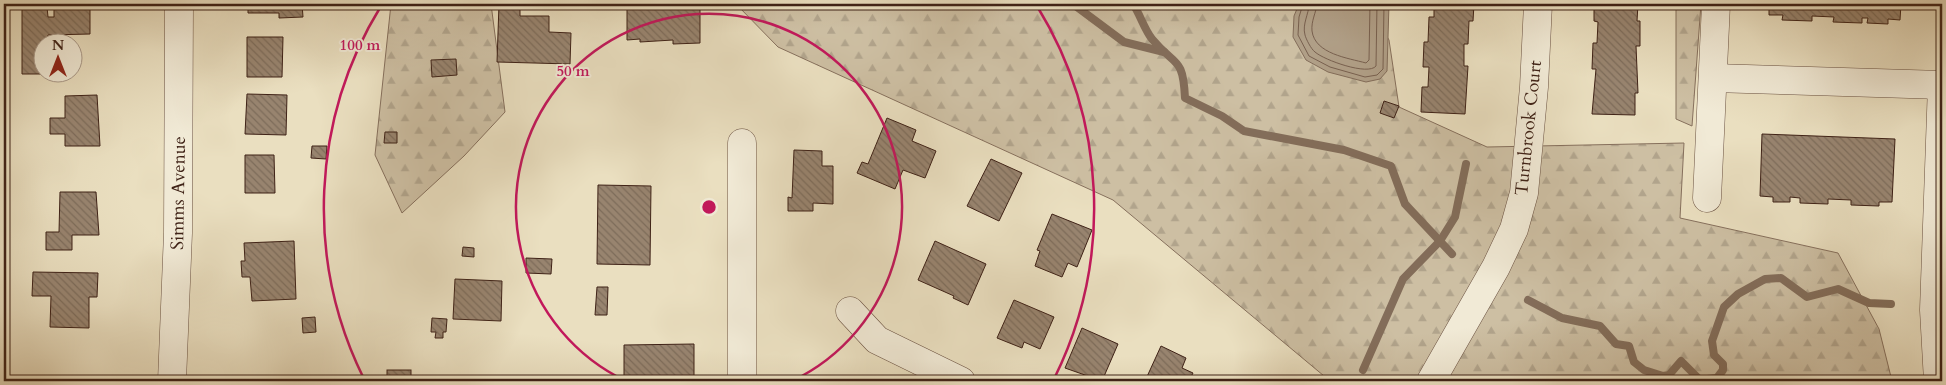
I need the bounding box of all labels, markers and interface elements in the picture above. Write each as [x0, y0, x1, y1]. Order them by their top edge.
north arrow [32, 32, 82, 82]
text: 100 m [340, 35, 381, 55]
text: N [52, 36, 64, 55]
street label: Turnbrook Court [1509, 59, 1548, 197]
text: 50 m [556, 61, 590, 81]
street label: Simms Avenue [165, 136, 192, 250]
centre of rings [700, 198, 718, 216]

